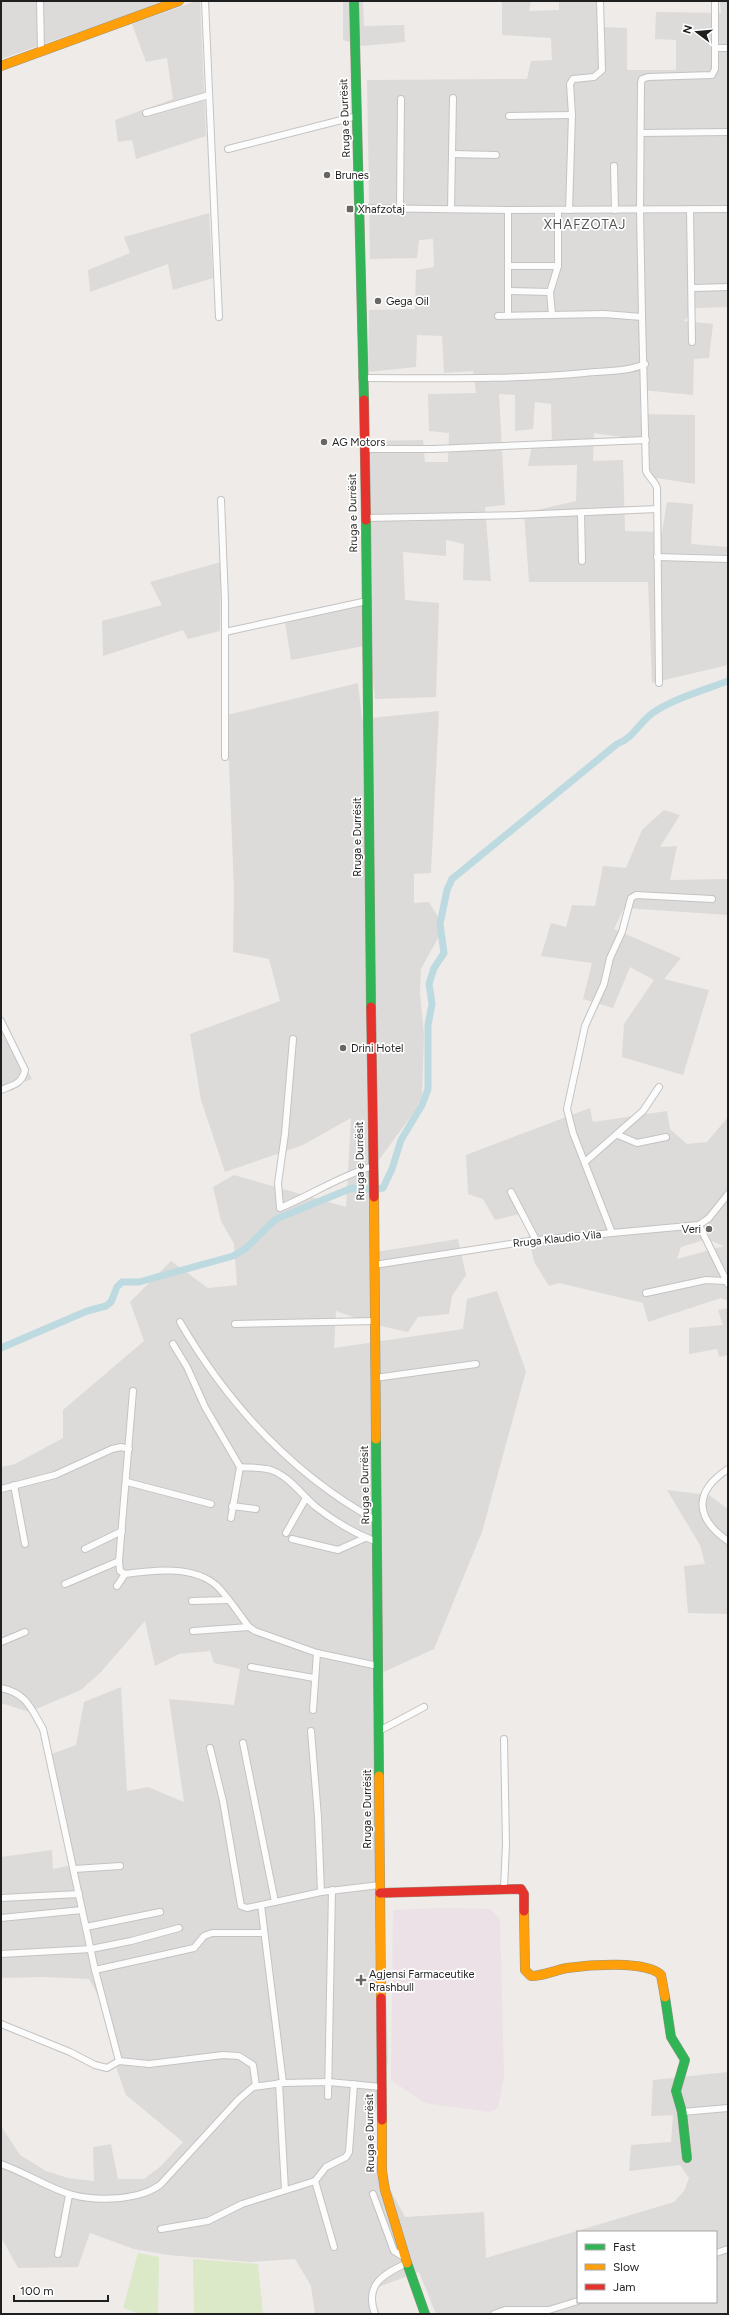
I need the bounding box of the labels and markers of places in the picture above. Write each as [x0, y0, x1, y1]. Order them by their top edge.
place label: Brunes [335, 169, 369, 182]
marker: Brunes [322, 170, 332, 180]
place label: Xhafzotaj [358, 203, 405, 216]
marker: Xhafzotaj [345, 204, 355, 214]
place label: Gega Oil [386, 295, 429, 308]
marker: Gega Oil [373, 296, 383, 306]
place label: AG Motors [332, 436, 385, 449]
marker: AG Motors [319, 437, 329, 447]
place label: Drini Hotel [351, 1042, 403, 1055]
marker: Drini Hotel [338, 1043, 348, 1053]
place label: Veri [682, 1223, 701, 1236]
marker: Veri [704, 1224, 714, 1234]
place label: Agjensi Farmaceutike Rrashbull [369, 1968, 475, 1994]
marker: Agjensi Farmaceutike Rrashbull [356, 1975, 366, 1985]

